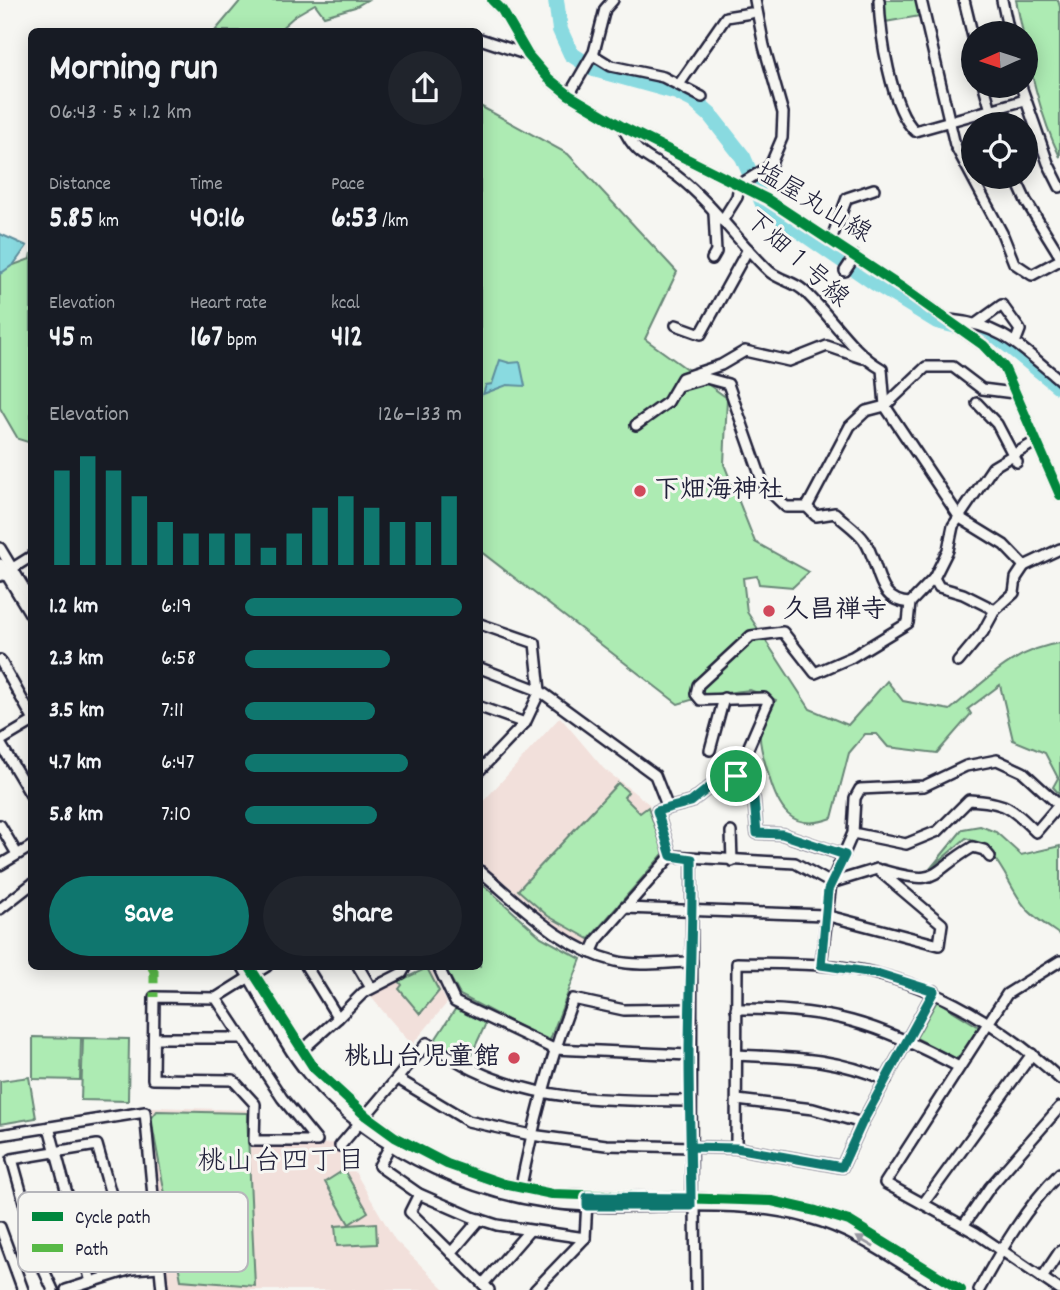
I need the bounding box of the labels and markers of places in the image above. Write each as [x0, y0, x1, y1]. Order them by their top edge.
place label: 下畑海神社 [654, 473, 784, 510]
marker: 下畑海神社 [632, 483, 648, 499]
place label: 久昌禅寺 [783, 593, 887, 630]
marker: 久昌禅寺 [761, 603, 777, 619]
pin [706, 746, 766, 806]
place label: 桃山台児童館 [344, 1040, 500, 1077]
marker: 桃山台児童館 [506, 1050, 522, 1066]

